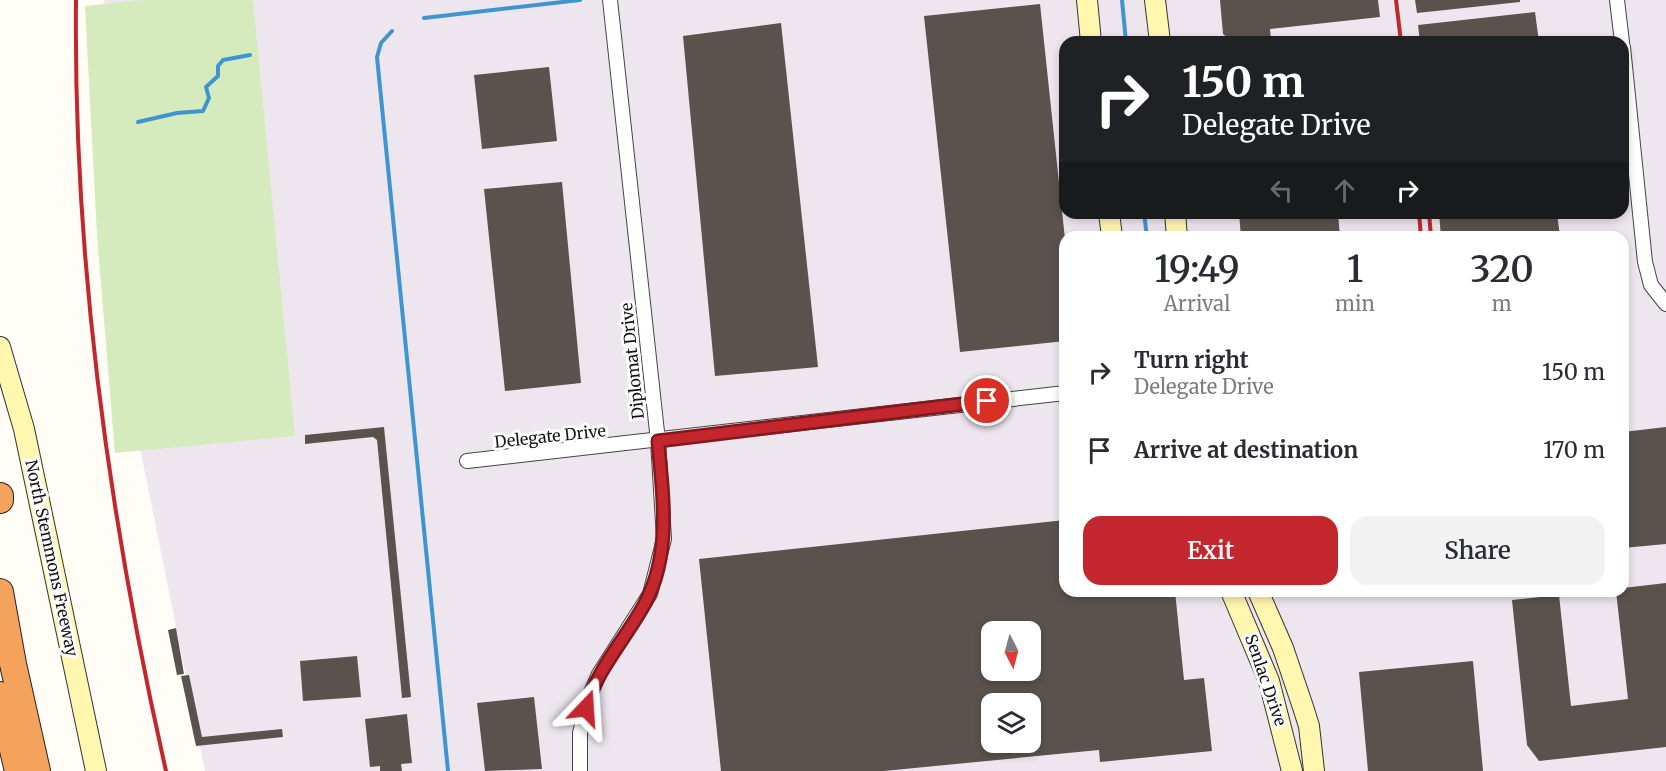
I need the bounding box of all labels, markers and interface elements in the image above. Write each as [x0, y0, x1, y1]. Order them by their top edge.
text: 150 m [1182, 56, 1304, 108]
icon: right [1083, 60, 1161, 138]
text: Delegate Drive [1182, 108, 1371, 142]
icon: left [1265, 174, 1298, 207]
icon: ahead [1328, 174, 1361, 207]
icon: right [1391, 174, 1424, 207]
text: 19:49 [1154, 247, 1240, 292]
text: 1 [1347, 247, 1363, 292]
text: 320 [1470, 247, 1534, 292]
text: Arrival [1164, 291, 1230, 316]
text: min [1335, 291, 1375, 316]
text: m [1492, 291, 1512, 316]
street label: Diplomat Drive [616, 302, 648, 420]
text: Turn right [1134, 346, 1248, 374]
icon: right [1083, 356, 1116, 389]
text: 150 m [1542, 358, 1605, 386]
text: Delegate Drive [1134, 374, 1274, 399]
pin [961, 375, 1012, 426]
icon: arrive [970, 384, 1003, 417]
street label: Delegate Drive [493, 420, 607, 452]
icon: arrive [1083, 434, 1116, 467]
text: Arrive at destination [1134, 436, 1358, 464]
text: 170 m [1543, 436, 1605, 464]
street label: North Stemmons Freeway [21, 458, 83, 659]
button: Exit [1083, 516, 1338, 585]
button: Share [1350, 516, 1605, 585]
north arrow [981, 621, 1041, 681]
map controls [981, 621, 1041, 753]
street label: Senlac Drive [1241, 632, 1291, 728]
position arrow [554, 676, 618, 740]
button: layers [981, 693, 1041, 753]

